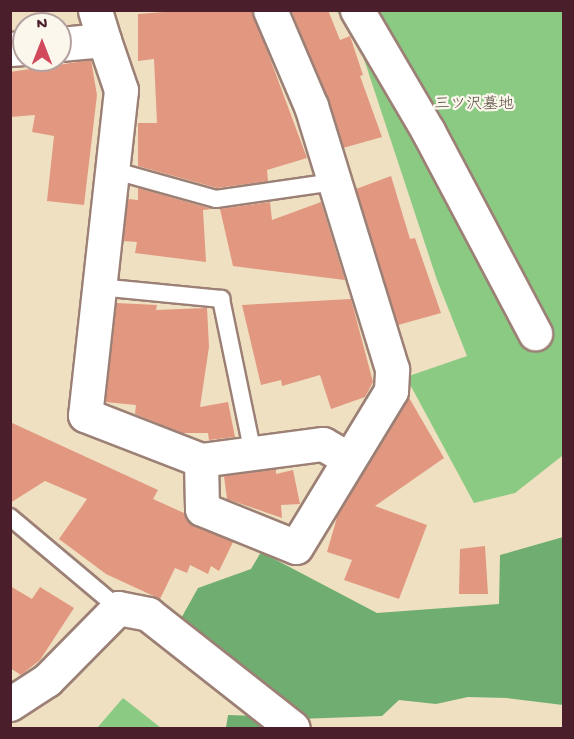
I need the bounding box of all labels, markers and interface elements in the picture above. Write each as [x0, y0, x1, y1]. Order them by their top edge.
north arrow [12, 12, 72, 72]
text: N [37, 16, 47, 35]
park label: 三ツ沢墓地 [434, 96, 514, 116]

